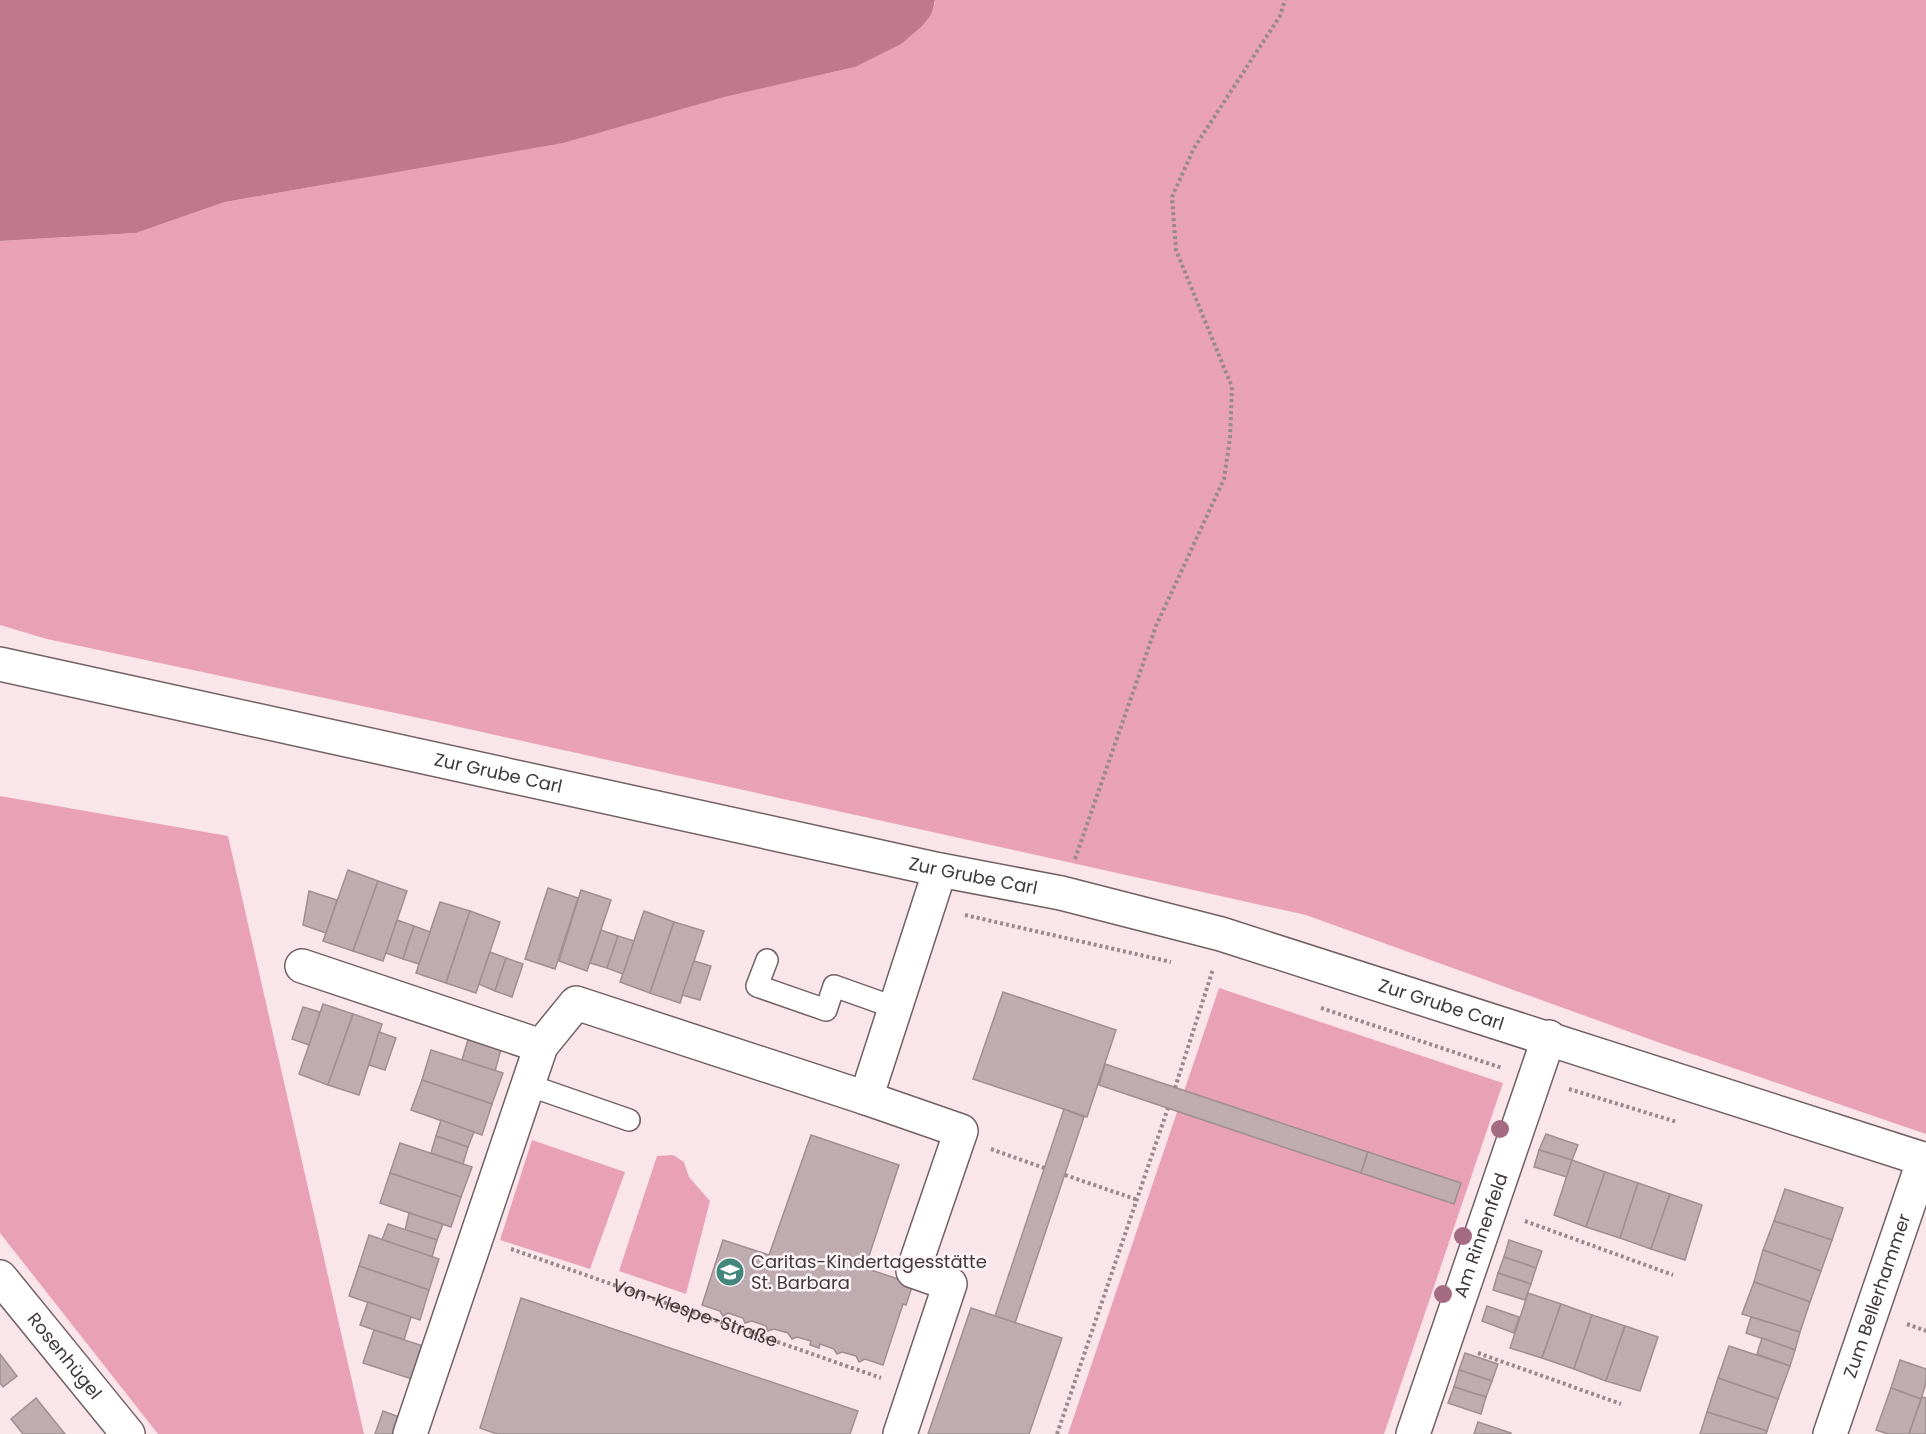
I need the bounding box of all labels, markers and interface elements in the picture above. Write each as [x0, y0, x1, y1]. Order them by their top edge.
street label: Zur Grube Carl [432, 747, 565, 799]
street label: Zur Grube Carl [907, 851, 1040, 900]
street label: Zur Grube Carl [1376, 972, 1507, 1036]
street label: Am Rinnenfeld [1448, 1169, 1514, 1301]
street label: Zum Bellerhammer [1837, 1210, 1917, 1381]
place label: Caritas-Kindertagesstätte St. Barbara [751, 1249, 987, 1295]
school or university icon: Caritas-Kindertagesstätte St. Barbara [714, 1256, 746, 1288]
street label: Von-Klespe-Straße [609, 1272, 781, 1353]
street label: Rosenhügel [22, 1307, 108, 1404]

